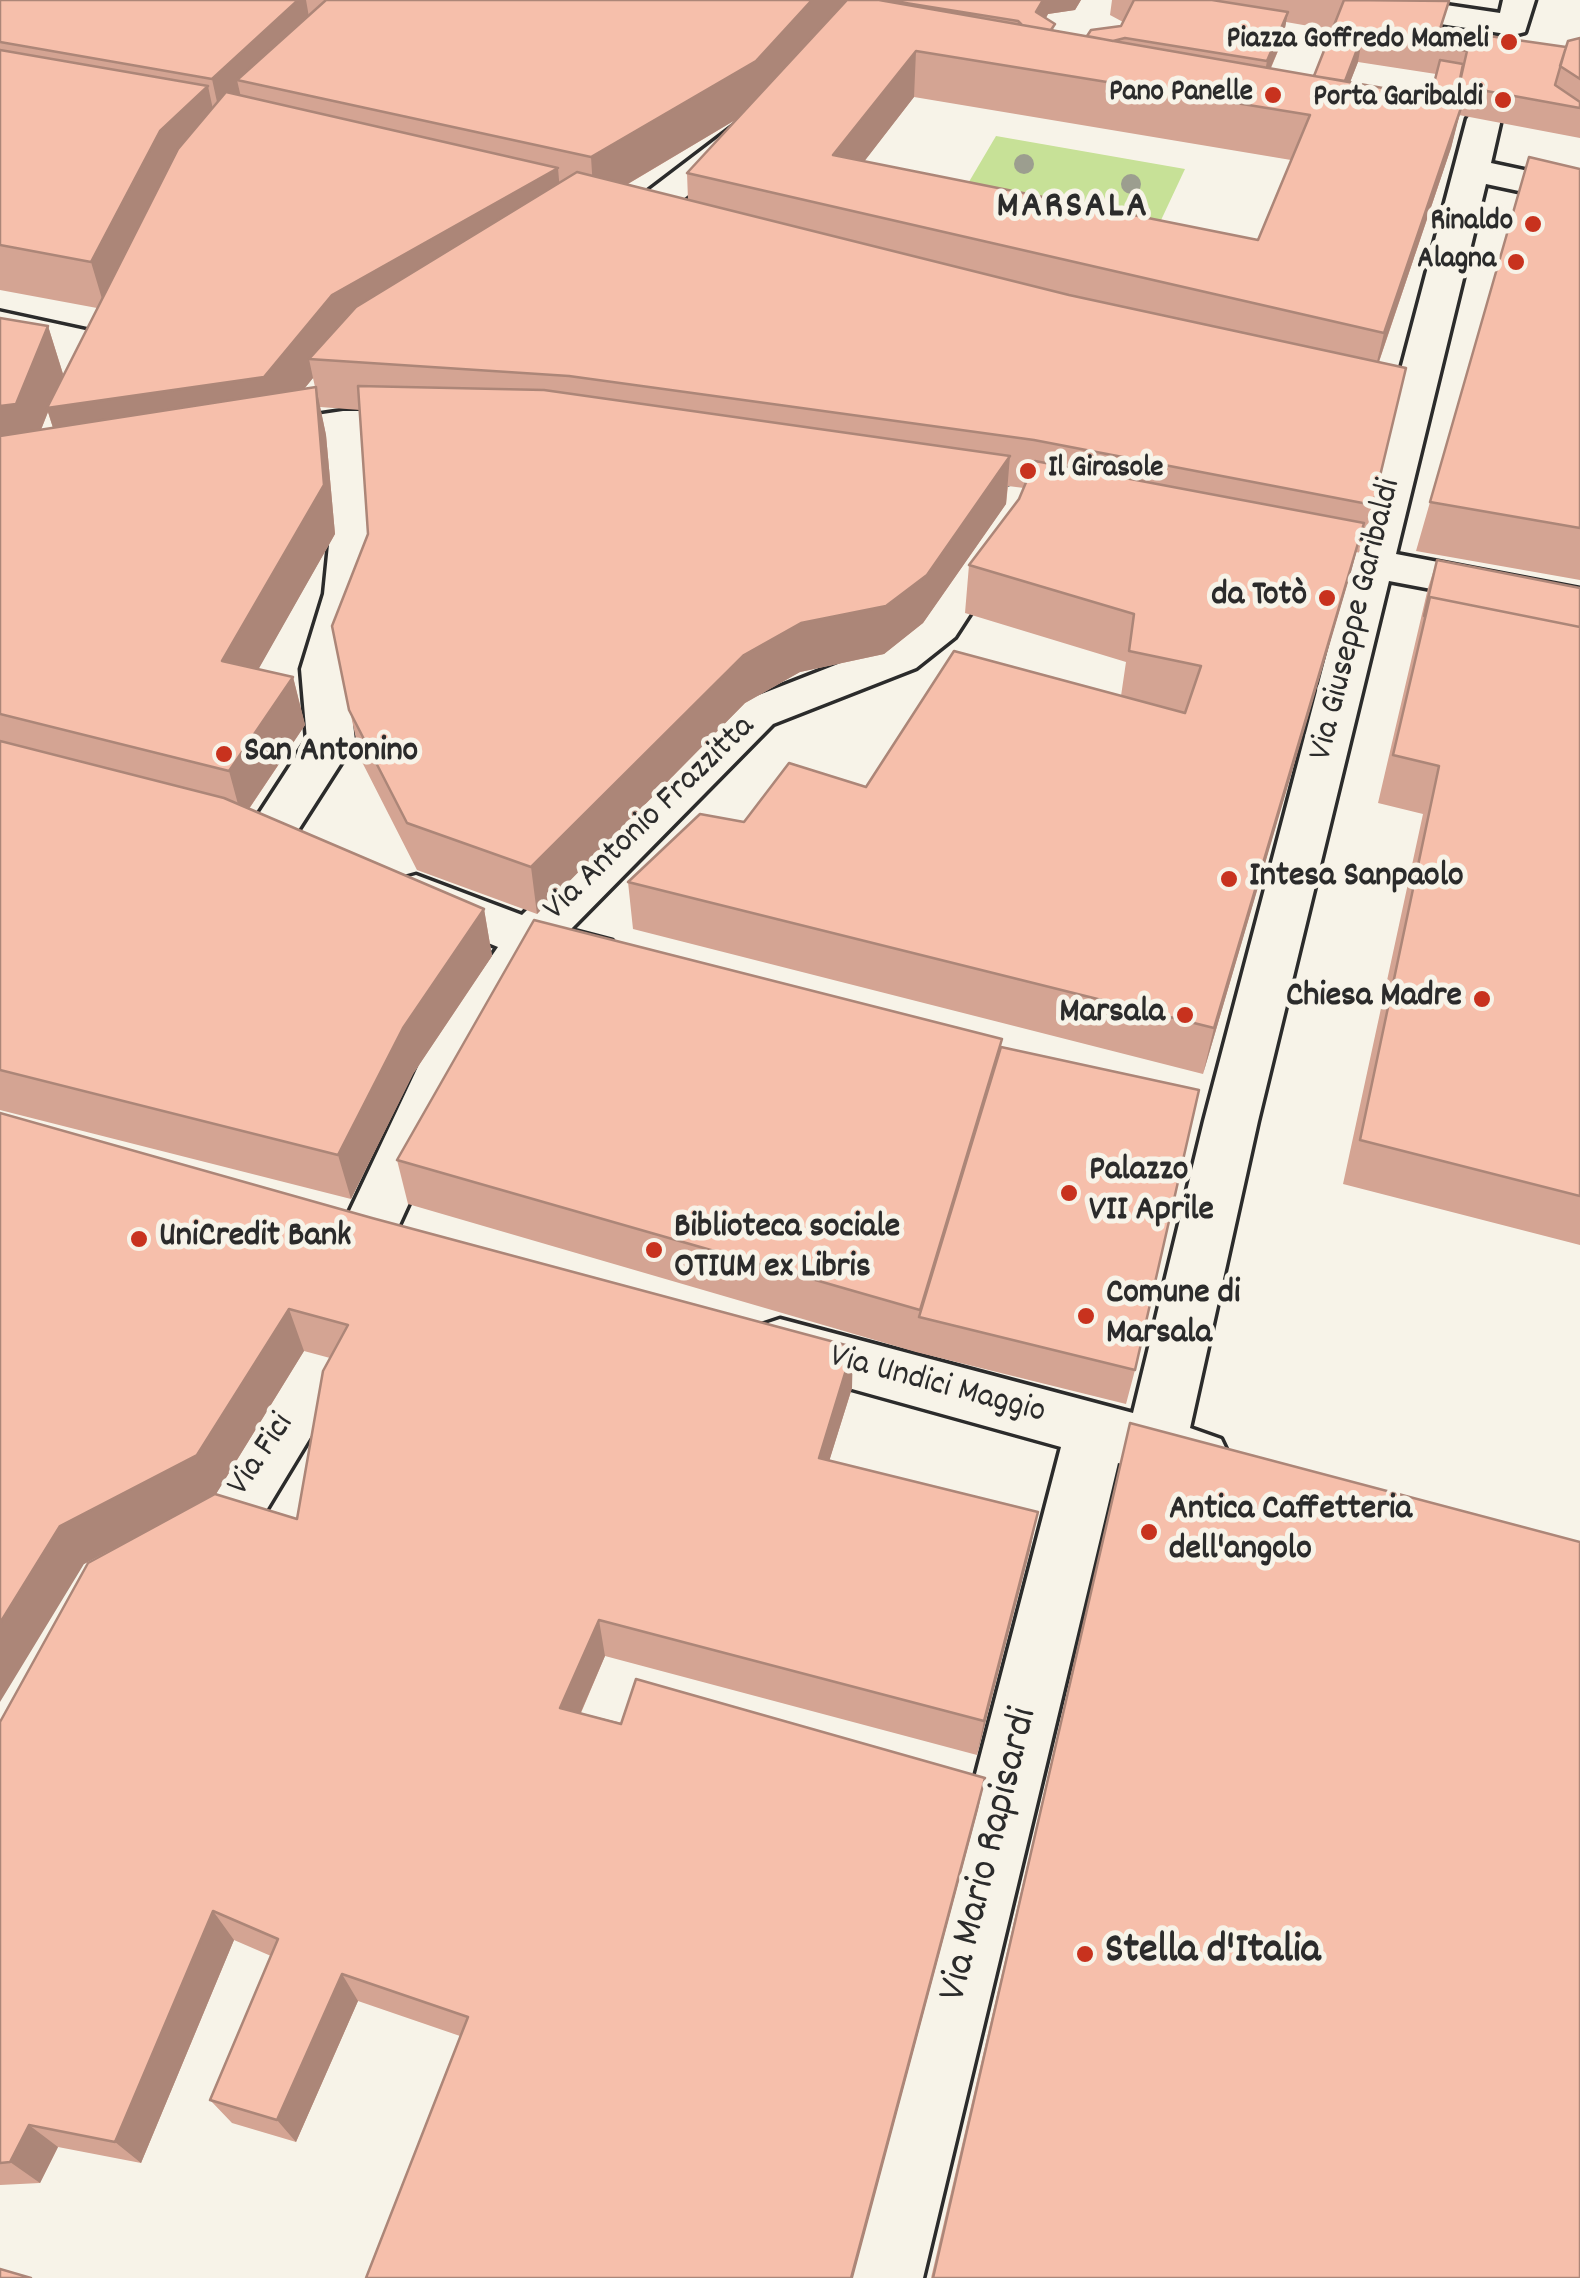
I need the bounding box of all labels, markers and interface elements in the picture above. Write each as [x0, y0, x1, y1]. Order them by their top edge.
place label: Piazza Goffredo Mameli [1227, 24, 1489, 60]
marker: Piazza Goffredo Mameli [1498, 31, 1520, 53]
place label: Pano Panelle [1109, 77, 1253, 113]
place label: Porta Garibaldi [1313, 82, 1483, 118]
marker: Pano Panelle [1262, 84, 1284, 106]
marker: Porta Garibaldi [1492, 89, 1514, 111]
district label: MARSALA [997, 187, 1149, 233]
place label: Rinaldo [1430, 206, 1513, 242]
marker: Rinaldo [1522, 213, 1544, 235]
place label: Alagna [1417, 244, 1496, 280]
marker: Alagna [1505, 251, 1527, 273]
place label: Il Girasole [1048, 453, 1163, 489]
marker: Il Girasole [1017, 460, 1039, 482]
street label: Via Giuseppe Garibaldi [1303, 475, 1413, 765]
place label: da Totò [1211, 577, 1307, 619]
marker: da Totò [1316, 587, 1338, 609]
street label: Via Antonio Frazzitta [536, 708, 766, 932]
place label: San Antonino [244, 733, 418, 775]
marker: San Antonino [213, 743, 235, 765]
place label: Intesa Sanpaolo [1249, 858, 1464, 900]
marker: Intesa Sanpaolo [1218, 868, 1240, 890]
place label: Chiesa Madre [1286, 978, 1462, 1020]
marker: Chiesa Madre [1471, 988, 1493, 1010]
place label: Marsala [1059, 994, 1165, 1036]
marker: Marsala [1174, 1004, 1196, 1026]
place label: Palazzo VII Aprile [1089, 1152, 1214, 1234]
marker: Palazzo VII Aprile [1058, 1182, 1080, 1204]
place label: Biblioteca sociale OTIUM ex Libris [674, 1209, 900, 1291]
place label: UniCredit Bank [159, 1218, 351, 1260]
marker: UniCredit Bank [128, 1228, 150, 1250]
marker: Biblioteca sociale OTIUM ex Libris [643, 1239, 665, 1261]
place label: Comune di Marsala [1106, 1275, 1240, 1357]
marker: Comune di Marsala [1075, 1305, 1097, 1327]
street label: Via Undici Maggio [825, 1338, 1049, 1436]
street label: Via Fici [220, 1407, 306, 1505]
place label: Antica Caffetteria dell'angolo [1169, 1491, 1412, 1573]
marker: Antica Caffetteria dell'angolo [1138, 1521, 1160, 1543]
street label: Via Mario Rapisardi [931, 1703, 1053, 2007]
place label: Stella d'Italia [1105, 1929, 1320, 1979]
marker: Stella d'Italia [1074, 1943, 1096, 1965]

